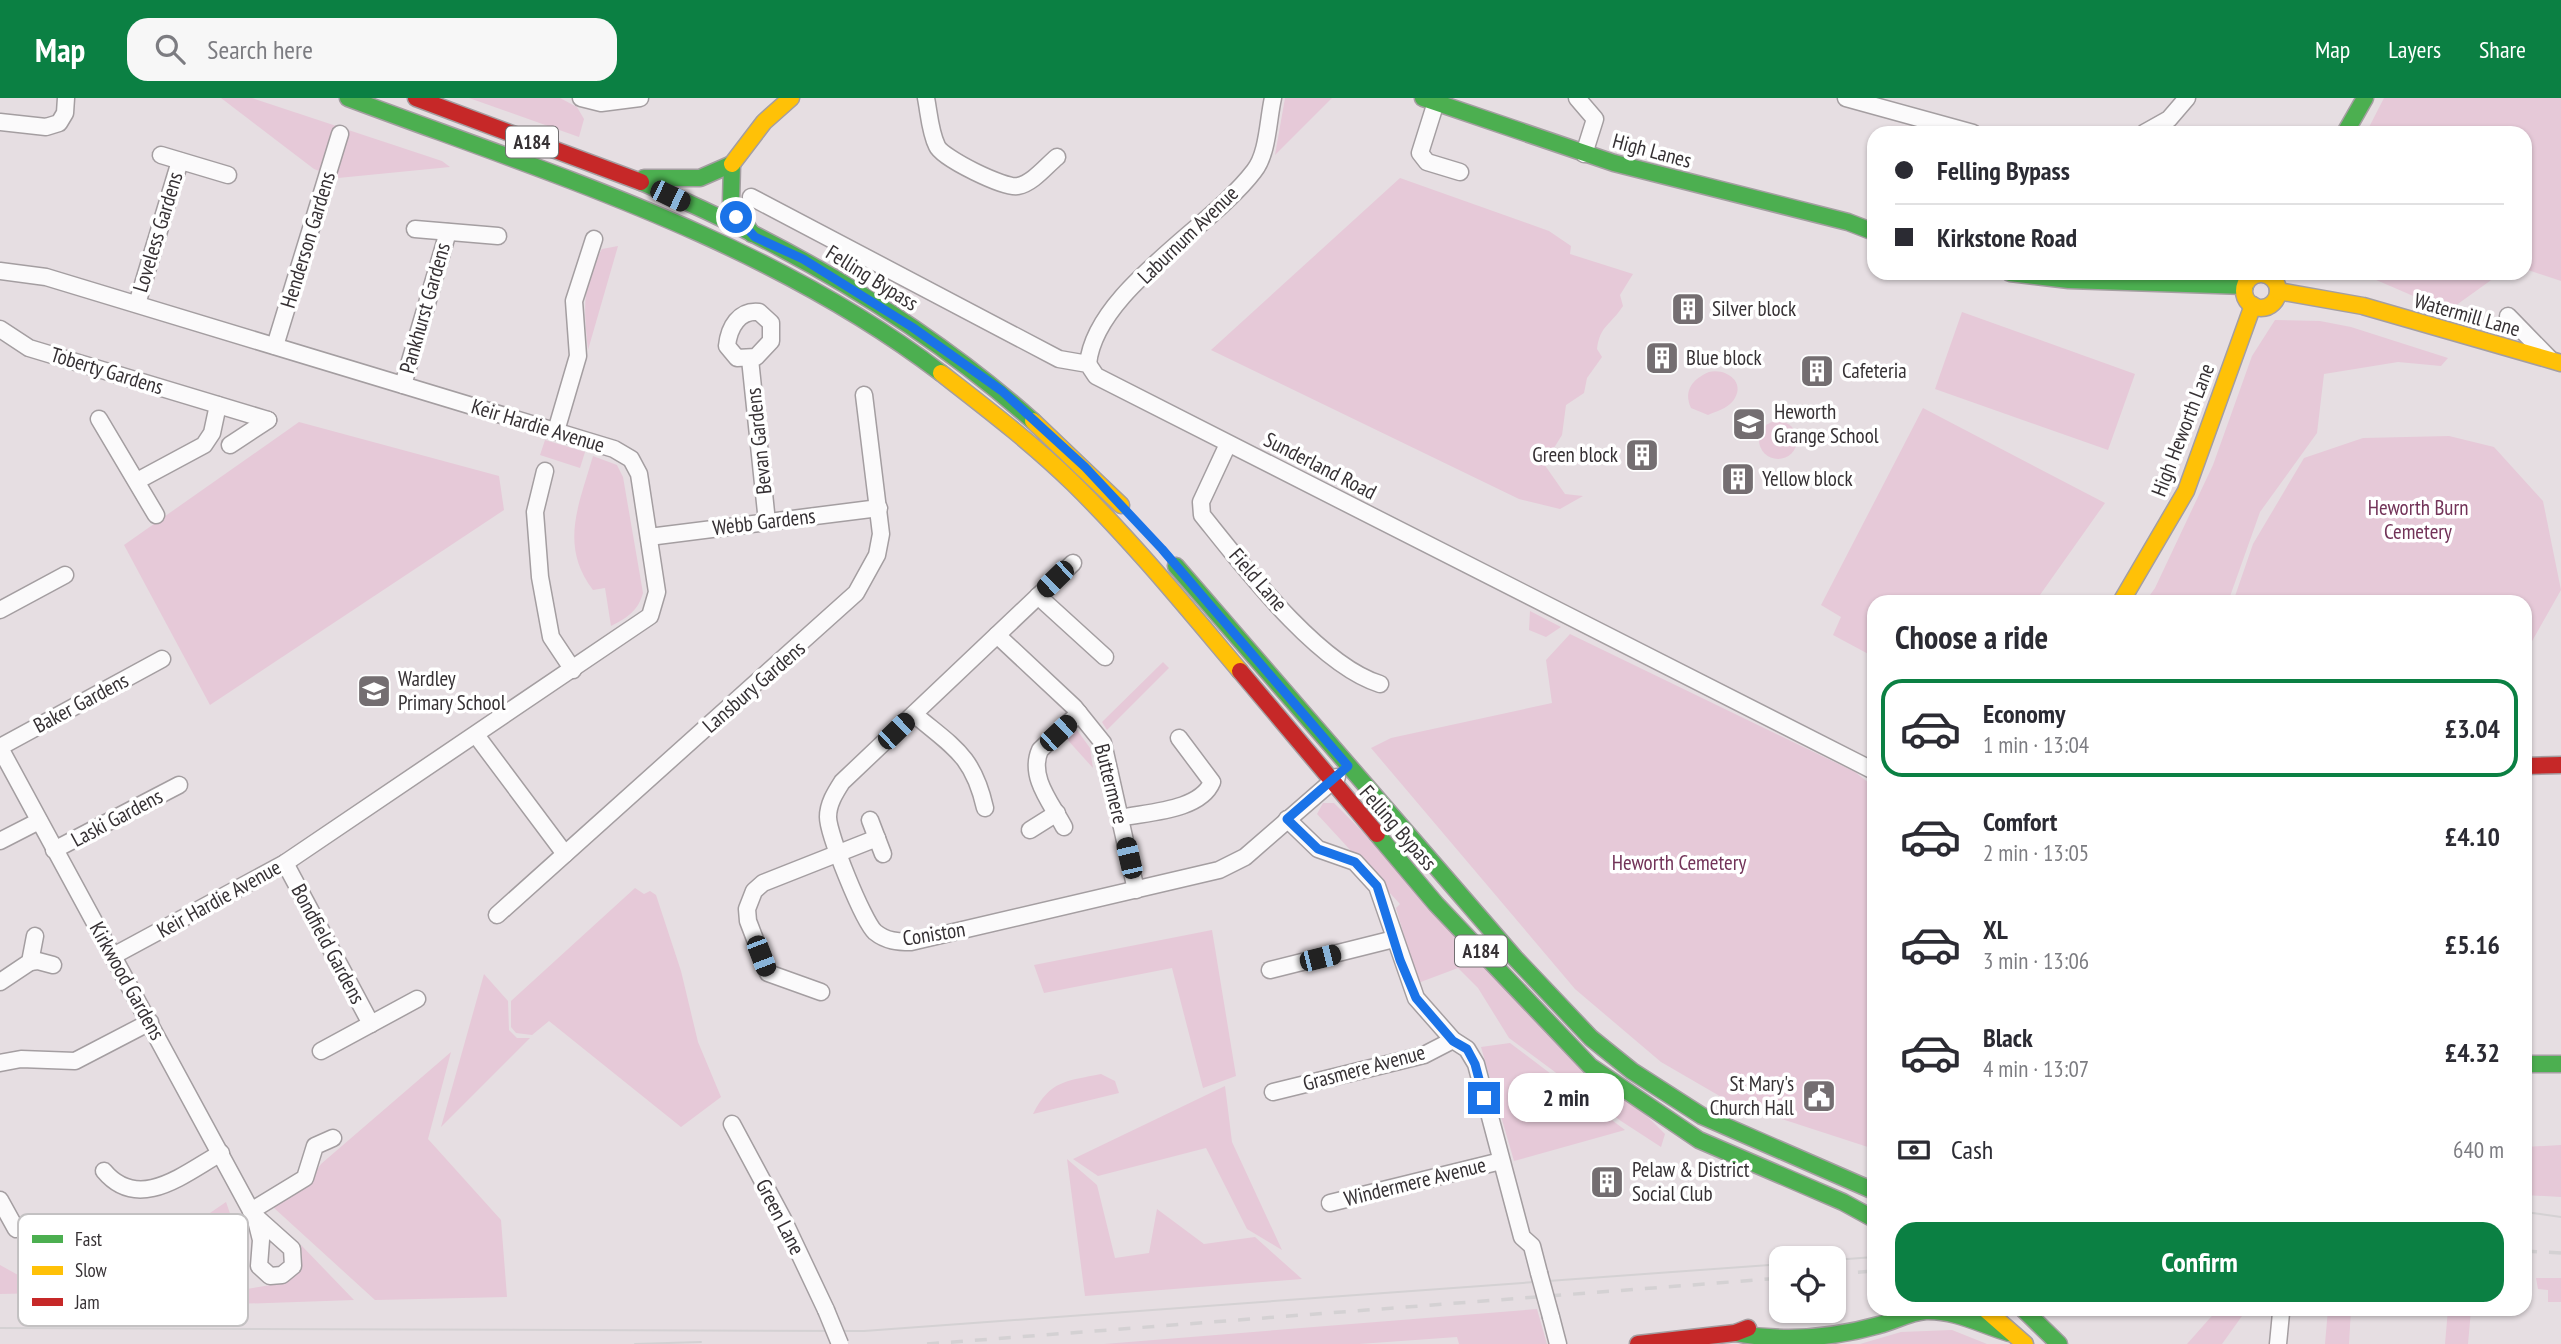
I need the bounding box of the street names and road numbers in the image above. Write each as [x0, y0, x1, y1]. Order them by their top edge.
road number: A184 [506, 126, 558, 158]
street label: High Lanes [1610, 127, 1694, 174]
street label: Loveless Gardens [126, 168, 189, 295]
street label: Henderson Gardens [274, 168, 341, 311]
street label: Laburnum Avenue [1132, 180, 1244, 289]
street label: Pankhurst Gardens [393, 239, 456, 376]
street label: Felling Bypass [821, 239, 923, 317]
street label: Watermill Lane [2411, 287, 2523, 343]
street label: Toberty Gardens [48, 341, 167, 400]
street label: High Heworth Lane [2145, 360, 2220, 500]
street label: Bevan Gardens [739, 386, 778, 496]
street label: Keir Hardie Avenue [468, 392, 608, 459]
street label: Sunderland Road [1259, 426, 1381, 505]
street label: Webb Gardens [711, 502, 817, 541]
street label: Field Lane [1224, 542, 1293, 617]
street label: Lansbury Gardens [697, 635, 811, 739]
street label: Baker Gardens [29, 666, 133, 739]
street label: Buttermere [1089, 741, 1134, 827]
street label: Felling Bypass [1354, 780, 1443, 876]
street label: Laski Gardens [66, 782, 167, 853]
street label: Keir Hardie Avenue [152, 853, 286, 944]
street label: Bondfield Gardens [286, 879, 371, 1008]
street label: Coniston [901, 915, 967, 952]
street label: Kirkwood Gardens [84, 917, 171, 1045]
road number: A184 [1455, 936, 1507, 966]
street label: Grasmere Avenue [1300, 1038, 1428, 1097]
street label: Windermere Avenue [1341, 1151, 1489, 1212]
street label: Green Lane [750, 1174, 811, 1259]

